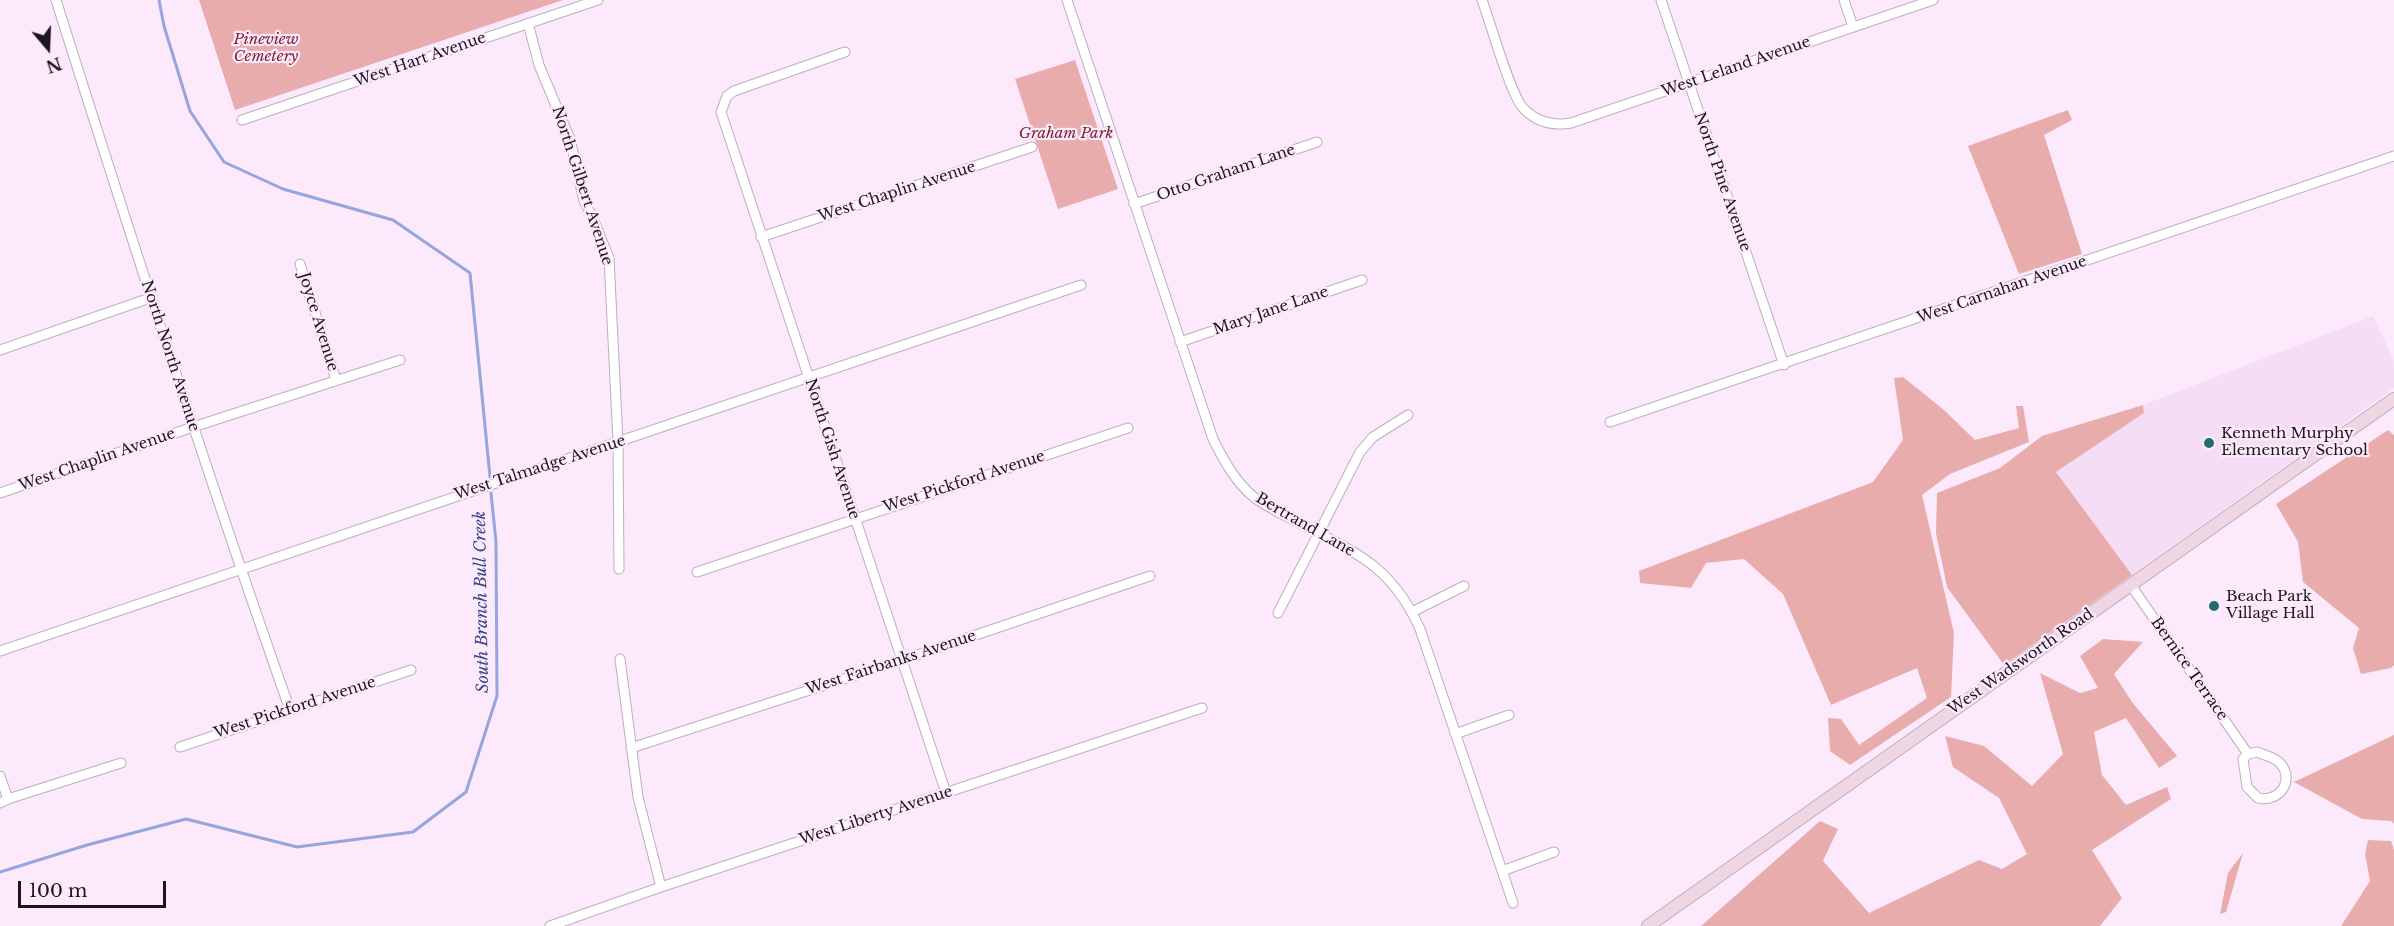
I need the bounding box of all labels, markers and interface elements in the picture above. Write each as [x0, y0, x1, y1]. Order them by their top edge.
north arrow [18, 18, 78, 78]
street label: West Hart Avenue [352, 29, 488, 91]
park label: Pineview Cemetery [234, 31, 298, 66]
street label: West Leland Avenue [1659, 33, 1813, 101]
text: N [43, 53, 64, 77]
street label: North Gilbert Avenue [548, 104, 616, 268]
street label: North Pine Avenue [1690, 110, 1754, 254]
park label: Graham Park [1019, 125, 1113, 143]
street label: Otto Graham Lane [1154, 141, 1298, 205]
street label: West Chaplin Avenue [816, 158, 978, 226]
street label: West Carnahan Avenue [1915, 252, 2089, 328]
street label: Joyce Avenue [294, 270, 342, 374]
street label: North North Avenue [137, 278, 203, 434]
street label: Mary Jane Lane [1211, 283, 1331, 339]
street label: North Gish Avenue [801, 376, 863, 522]
street label: West Chaplin Avenue [16, 425, 178, 495]
place label: Kenneth Murphy Elementary School [2221, 425, 2368, 460]
street label: West Talmadge Avenue [452, 432, 628, 504]
marker: Kenneth Murphy Elementary School [2202, 436, 2216, 450]
street label: West Pickford Avenue [881, 447, 1047, 517]
street label: Bertrand Lane [1252, 489, 1358, 561]
water label: South Branch Bull Creek [471, 511, 493, 693]
place label: Beach Park Village Hall [2226, 588, 2315, 623]
marker: Beach Park Village Hall [2207, 599, 2221, 613]
street label: West Wadsworth Road [1945, 605, 2097, 719]
street label: Bernice Terrace [2147, 614, 2231, 724]
street label: West Fairbanks Avenue [804, 627, 978, 699]
street label: West Pickford Avenue [212, 673, 378, 743]
street label: West Liberty Avenue [797, 783, 955, 849]
scale bar [21, 869, 170, 907]
text: 100 m [29, 880, 87, 902]

